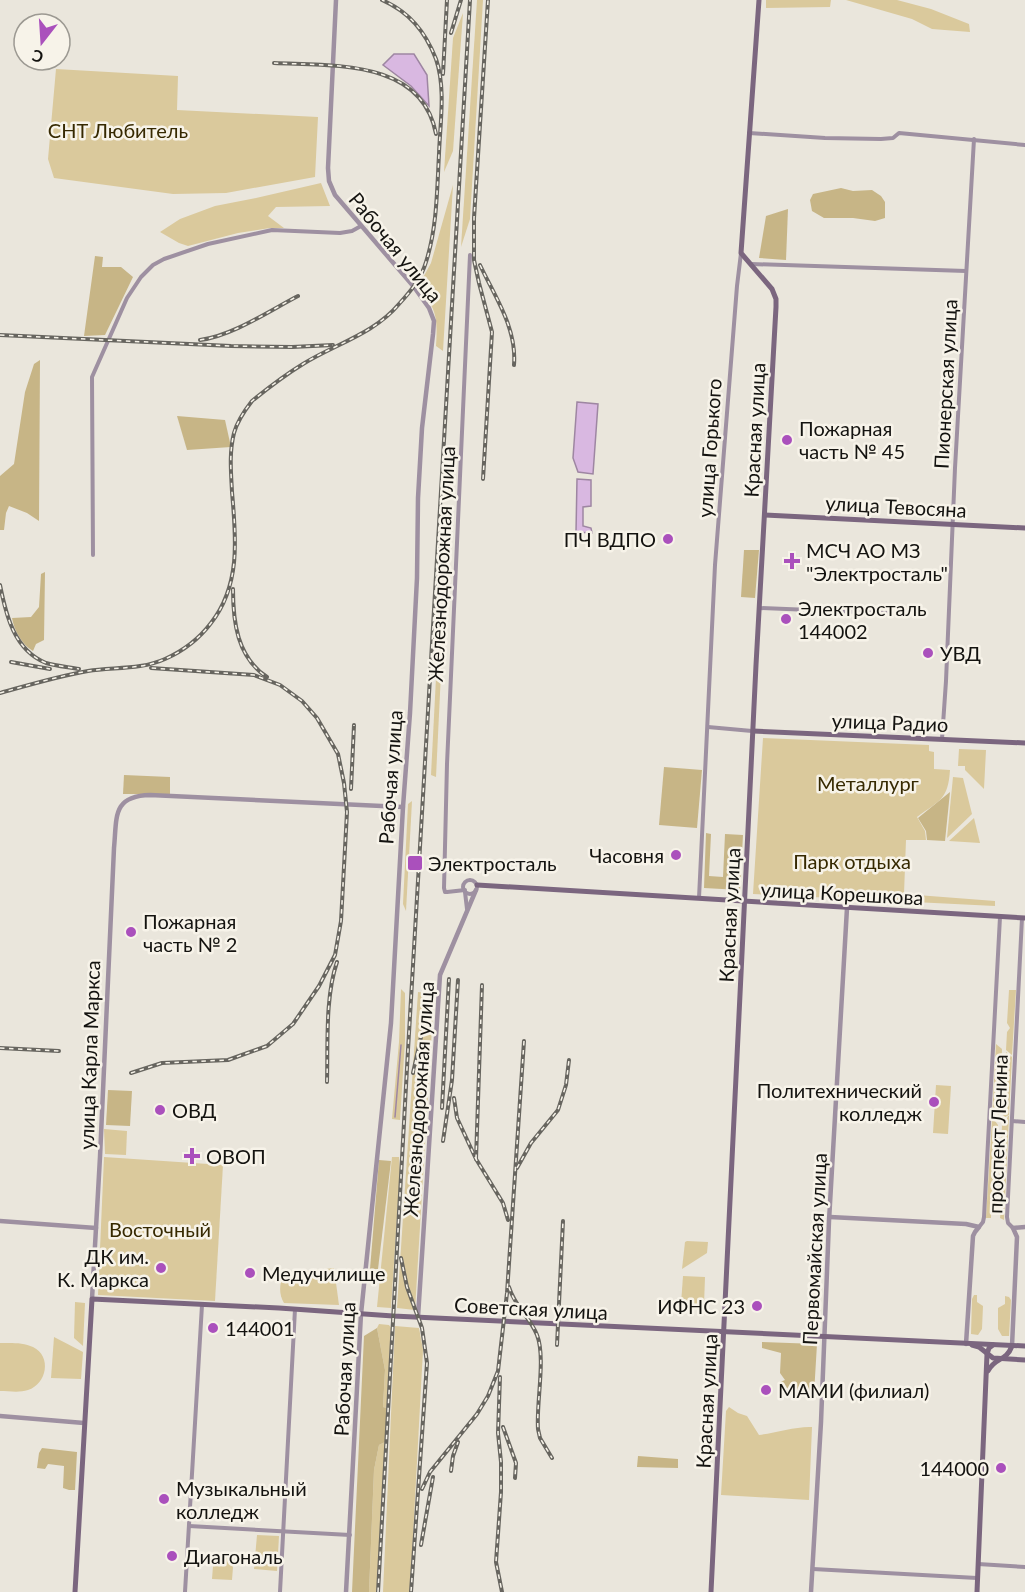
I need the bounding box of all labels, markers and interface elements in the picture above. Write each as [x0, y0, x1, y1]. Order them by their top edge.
north arrow [12, 12, 72, 72]
text: С [29, 46, 45, 67]
park label: СНТ Любитель [48, 118, 188, 142]
street label: Рабочая улица [344, 187, 448, 307]
street label: Пионерская улица [929, 299, 961, 469]
street label: Красная улица [738, 362, 770, 498]
street label: улица Горького [692, 378, 726, 518]
place label: Пожарная часть № 45 [799, 416, 905, 463]
marker: Пожарная часть № 45 [780, 433, 794, 447]
street label: Железнодорожная улица [423, 445, 459, 683]
street label: улица Тевосяна [825, 490, 967, 522]
place label: ПЧ ВДПО [564, 527, 656, 551]
marker: ПЧ ВДПО [661, 532, 675, 546]
place label: МСЧ АО МЗ "Электросталь" [806, 538, 948, 585]
marker: МСЧ АО МЗ "Электросталь" [783, 552, 801, 570]
place label: Электросталь 144002 [798, 596, 927, 643]
marker: Электросталь 144002 [779, 612, 793, 626]
place label: УВД [940, 641, 981, 665]
marker: УВД [921, 646, 935, 660]
street label: улица Радио [831, 708, 949, 736]
street label: Рабочая улица [373, 709, 407, 845]
park label: Металлург [817, 771, 919, 795]
place label: Часовня [589, 843, 664, 867]
street label: Красная улица [713, 847, 745, 983]
marker: Часовня [669, 848, 683, 862]
park label: Парк отдыха [793, 849, 911, 873]
place label: Электросталь [428, 851, 557, 875]
marker: Электросталь [406, 854, 424, 872]
street label: улица Корешкова [760, 877, 924, 909]
place label: Пожарная часть № 2 [143, 909, 237, 956]
marker: Пожарная часть № 2 [124, 925, 138, 939]
street label: улица Карла Маркса [74, 960, 104, 1150]
street label: Железнодорожная улица [398, 980, 438, 1218]
street label: проспект Ленина [982, 1054, 1012, 1214]
place label: Политехнический колледж [757, 1078, 922, 1125]
marker: Политехнический колледж [927, 1095, 941, 1109]
place label: ОВД [172, 1098, 217, 1122]
marker: ОВД [153, 1103, 167, 1117]
place label: ОВОП [206, 1144, 266, 1168]
marker: ОВОП [183, 1147, 201, 1165]
street label: Первомайская улица [797, 1152, 831, 1346]
park label: Восточный [109, 1217, 211, 1241]
place label: ДК им. К. Маркса [57, 1244, 149, 1291]
marker: ДК им. К. Маркса [154, 1261, 168, 1275]
place label: Медучилище [262, 1261, 386, 1285]
marker: Медучилище [243, 1266, 257, 1280]
street label: Советская улица [453, 1292, 609, 1324]
place label: ИФНС 23 [657, 1294, 745, 1318]
marker: ИФНС 23 [750, 1299, 764, 1313]
street label: Рабочая улица [328, 1301, 360, 1437]
place label: 144001 [225, 1316, 295, 1340]
marker: 144001 [206, 1321, 220, 1335]
street label: Красная улица [690, 1333, 722, 1469]
place label: МАМИ (филиал) [778, 1378, 929, 1402]
marker: МАМИ (филиал) [759, 1383, 773, 1397]
place label: 144000 [919, 1456, 989, 1480]
marker: 144000 [994, 1461, 1008, 1475]
place label: Музыкальный колледж [176, 1476, 307, 1523]
marker: Музыкальный колледж [157, 1492, 171, 1506]
place label: Диагональ [184, 1544, 283, 1568]
marker: Диагональ [165, 1549, 179, 1563]

